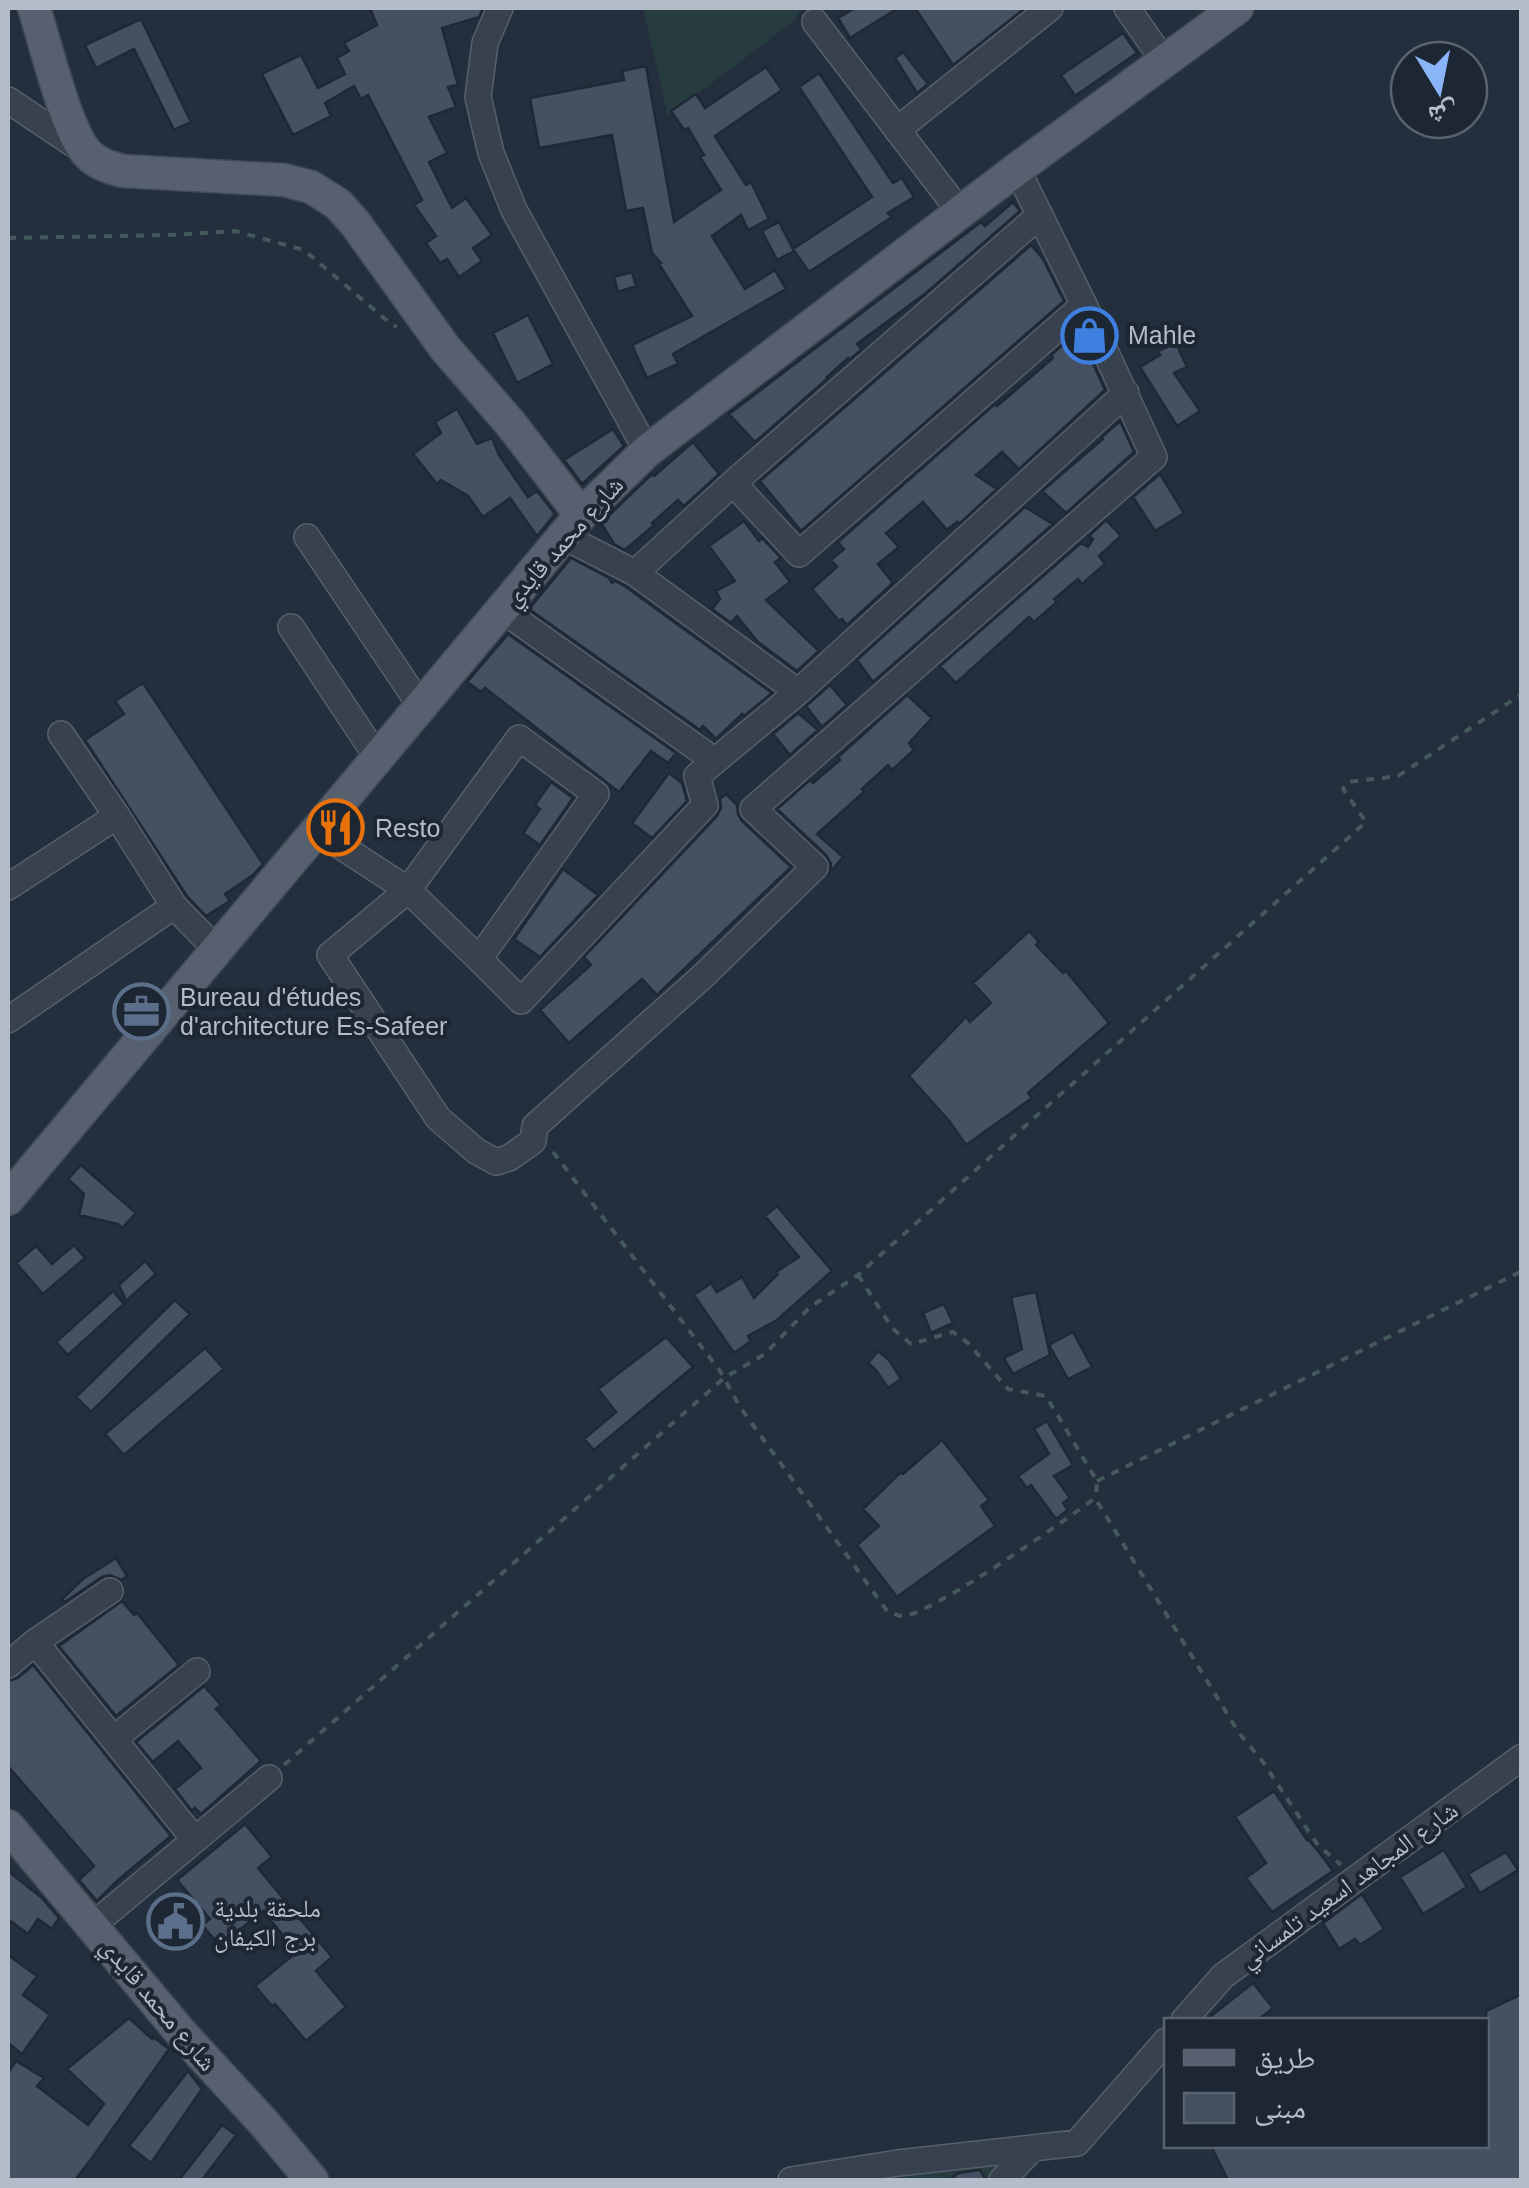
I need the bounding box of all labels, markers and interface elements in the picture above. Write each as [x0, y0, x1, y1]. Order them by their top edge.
north arrow [1389, 40, 1489, 140]
text: ش [1426, 95, 1461, 132]
shop icon: Mahle [1059, 305, 1119, 365]
place label: Mahle [1128, 321, 1196, 349]
street label: شارع محمد قايدي [498, 471, 633, 616]
restaurant icon: Resto [306, 798, 366, 858]
place label: Resto [375, 814, 440, 842]
office icon: Bureau d'études d'architecture Es-Safeer [111, 981, 171, 1041]
place label: Bureau d'études d'architecture Es-Safeer [180, 983, 447, 1040]
street label: شارع المجاهد اسعيد تلمساني [1233, 1795, 1466, 1978]
public building icon: ملحقة بلدية برج الكيفان [145, 1892, 205, 1952]
place label: ملحقة بلدية برج الكيفان [214, 1894, 321, 1953]
street label: شارع محمد قايدي [91, 1932, 223, 2080]
legend [1164, 2018, 1489, 2148]
text: طريق [1254, 2041, 1315, 2076]
text: مبنى [1254, 2091, 1306, 2126]

